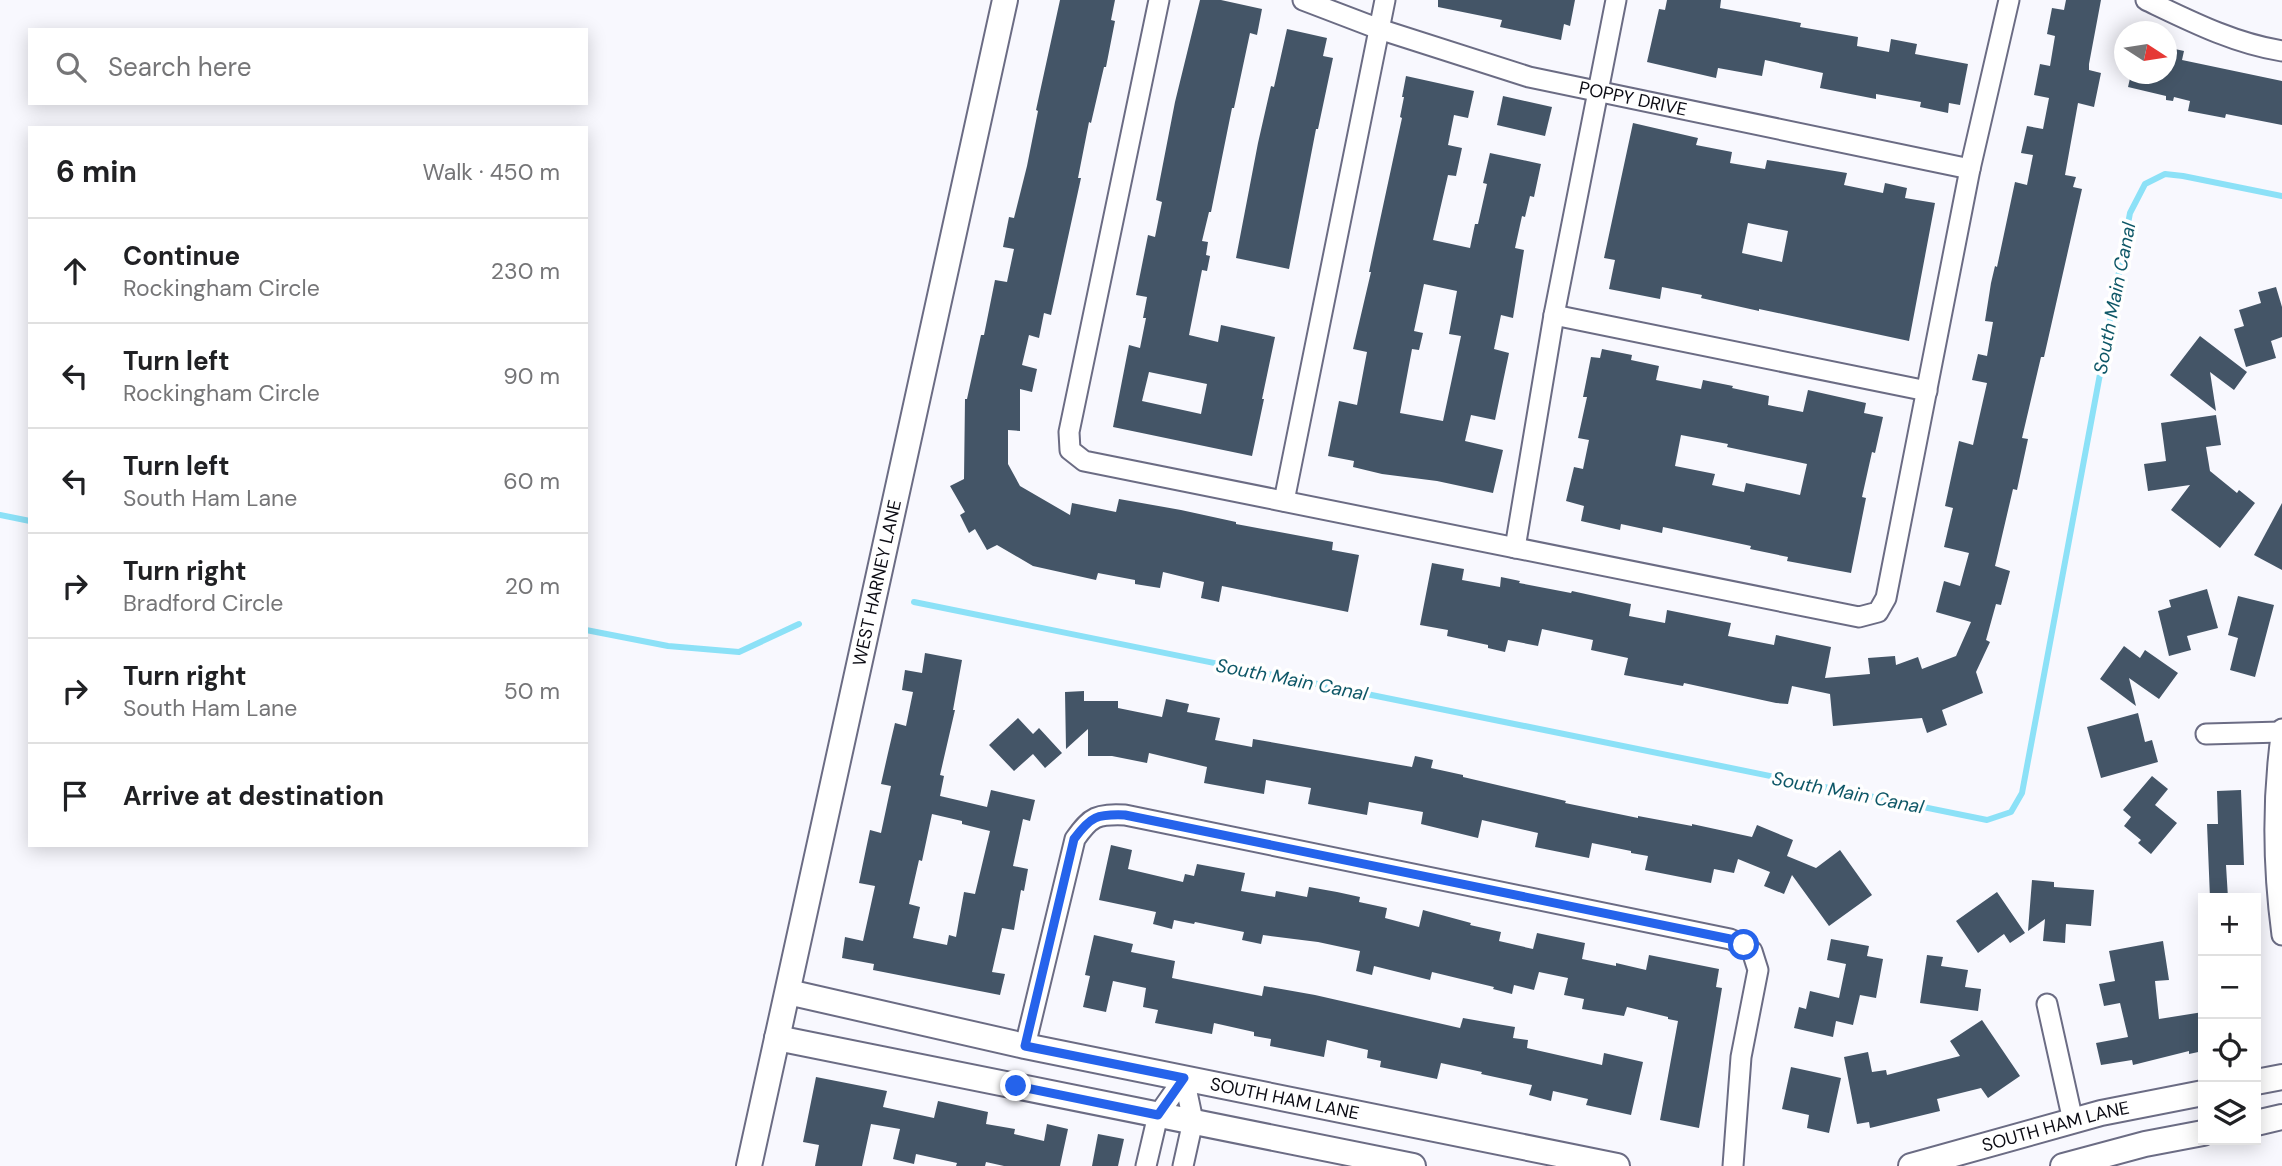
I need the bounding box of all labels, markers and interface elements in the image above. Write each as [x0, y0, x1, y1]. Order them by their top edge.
north arrow [2114, 21, 2177, 84]
search box [28, 28, 588, 105]
icon: search [52, 48, 90, 86]
text: Search here [108, 50, 251, 84]
street label: POPPY DRIVE [1577, 76, 1689, 122]
text: 6 min [56, 152, 137, 191]
text: Walk · 450 m [423, 157, 560, 187]
water label: South Main Canal [2088, 219, 2142, 376]
text: Continue [123, 239, 240, 273]
icon: ahead [56, 252, 94, 290]
text: 230 m [491, 256, 560, 286]
text: Rockingham Circle [123, 273, 320, 303]
text: Turn left [123, 344, 230, 378]
icon: left [56, 357, 94, 395]
text: 90 m [503, 361, 560, 391]
text: Rockingham Circle [123, 378, 320, 408]
text: Turn left [123, 449, 230, 483]
icon: left [56, 462, 94, 500]
text: 60 m [503, 466, 560, 496]
text: South Ham Lane [123, 483, 297, 513]
street label: WEST HARNEY LANE [847, 498, 907, 668]
text: Turn right [123, 554, 247, 588]
icon: right [56, 567, 94, 605]
text: 20 m [505, 571, 560, 601]
text: Bradford Circle [123, 588, 283, 618]
water label: South Main Canal [1214, 653, 1371, 707]
text: Turn right [123, 659, 247, 693]
icon: right [56, 672, 94, 710]
text: 50 m [504, 676, 560, 706]
text: South Ham Lane [123, 693, 297, 723]
water label: South Main Canal [1770, 766, 1927, 820]
icon: arrive [56, 777, 94, 815]
text: Arrive at destination [123, 779, 384, 813]
map controls [2198, 893, 2261, 1145]
button: + [2198, 893, 2261, 956]
route start [1728, 929, 1759, 960]
button: − [2198, 956, 2261, 1019]
button: locate [2198, 1019, 2261, 1082]
route end [1000, 1070, 1031, 1101]
street label: SOUTH HAM LANE [1208, 1072, 1361, 1125]
button: layers [2198, 1082, 2261, 1145]
street label: SOUTH HAM LANE [1979, 1096, 2131, 1158]

